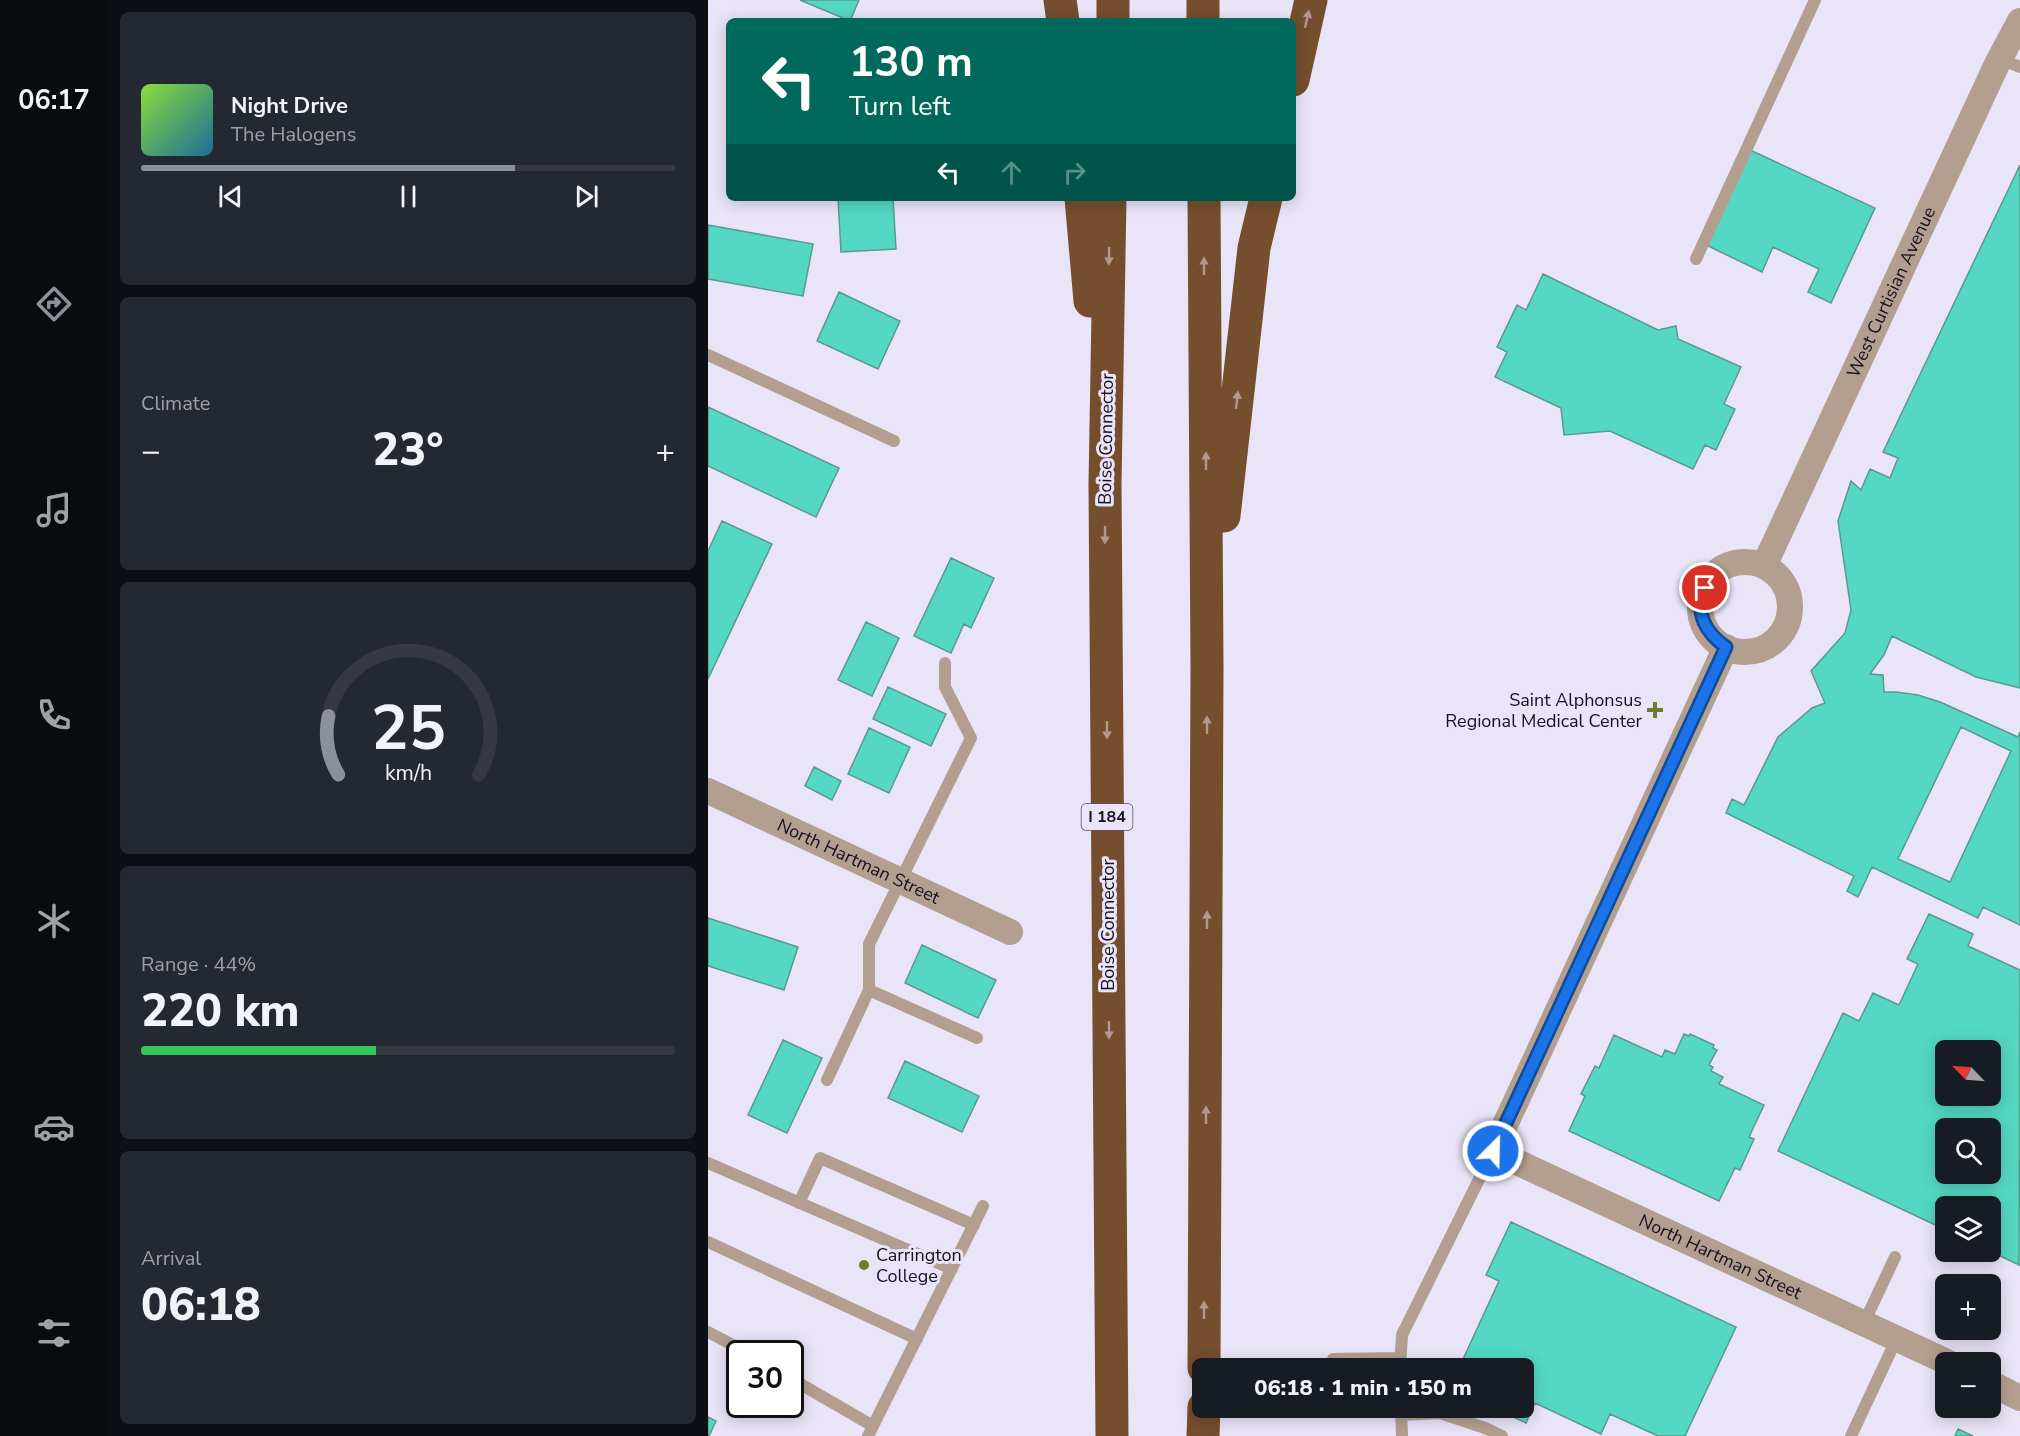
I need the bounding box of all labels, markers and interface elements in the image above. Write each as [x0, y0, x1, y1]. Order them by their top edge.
one-way arrow [1303, 10, 1312, 29]
text: 130 m [849, 34, 973, 91]
icon: left [750, 42, 828, 120]
text: 06:17 [18, 82, 90, 119]
text: Turn left [849, 88, 950, 125]
text: Night Drive [231, 91, 348, 121]
text: The Halogens [231, 121, 356, 148]
icon: left [932, 156, 965, 189]
icon: ahead [995, 156, 1028, 189]
icon: right [1058, 156, 1091, 189]
icon: previous [214, 180, 247, 213]
icon: pause [392, 180, 425, 213]
icon: next [570, 180, 603, 213]
street label: West Curtisian Avenue [1841, 203, 1941, 381]
one-way arrow [1104, 247, 1114, 266]
one-way arrow [1199, 257, 1209, 276]
icon: directions [33, 283, 75, 325]
street label: Boise Connector [1093, 372, 1119, 505]
text: Climate [141, 390, 210, 417]
one-way arrow [1232, 390, 1242, 409]
text: 23° [372, 420, 444, 481]
text: − [141, 429, 161, 474]
text: + [655, 429, 675, 474]
one-way arrow [1201, 452, 1211, 471]
icon: music [33, 489, 75, 531]
one-way arrow [1100, 526, 1110, 545]
pin [1679, 562, 1730, 613]
icon: arrive [1688, 571, 1721, 604]
text: 25 [371, 686, 445, 771]
place label: Saint Alphonsus Regional Medical Center [1445, 688, 1643, 733]
icon: phone [33, 694, 75, 736]
marker: Saint Alphonsus Regional Medical Center [1646, 701, 1664, 719]
one-way arrow [1202, 715, 1212, 734]
one-way arrow [1102, 721, 1112, 740]
text: km/h [384, 758, 432, 788]
road number: I 184 [1082, 804, 1132, 830]
street label: North Hartman Street [773, 813, 944, 910]
street label: Boise Connector [1096, 859, 1120, 991]
icon: climate [33, 900, 75, 942]
one-way arrow [1202, 910, 1212, 929]
text: Range · 44% [141, 951, 256, 978]
text: 220 km [141, 981, 300, 1042]
one-way arrow [1104, 1021, 1114, 1040]
north arrow [1935, 1040, 2001, 1106]
map controls [1935, 1040, 2001, 1418]
one-way arrow [1201, 1105, 1211, 1124]
icon: car [33, 1106, 75, 1148]
button: search [1935, 1118, 2001, 1184]
position arrow [1461, 1119, 1525, 1183]
button: layers [1935, 1196, 2001, 1262]
street label: North Hartman Street [1635, 1209, 1806, 1305]
place label: Carrington College [876, 1243, 962, 1288]
text: Arrival [141, 1245, 201, 1272]
marker: Carrington College [857, 1258, 871, 1272]
button: + [1935, 1274, 2001, 1340]
text: 06:18 [141, 1275, 261, 1336]
one-way arrow [1199, 1300, 1209, 1319]
icon: filters [33, 1312, 75, 1354]
speed limit sign: 30 [726, 1340, 804, 1418]
button: − [1935, 1352, 2001, 1418]
text: 06:18 · 1 min · 150 m [1254, 1373, 1472, 1403]

